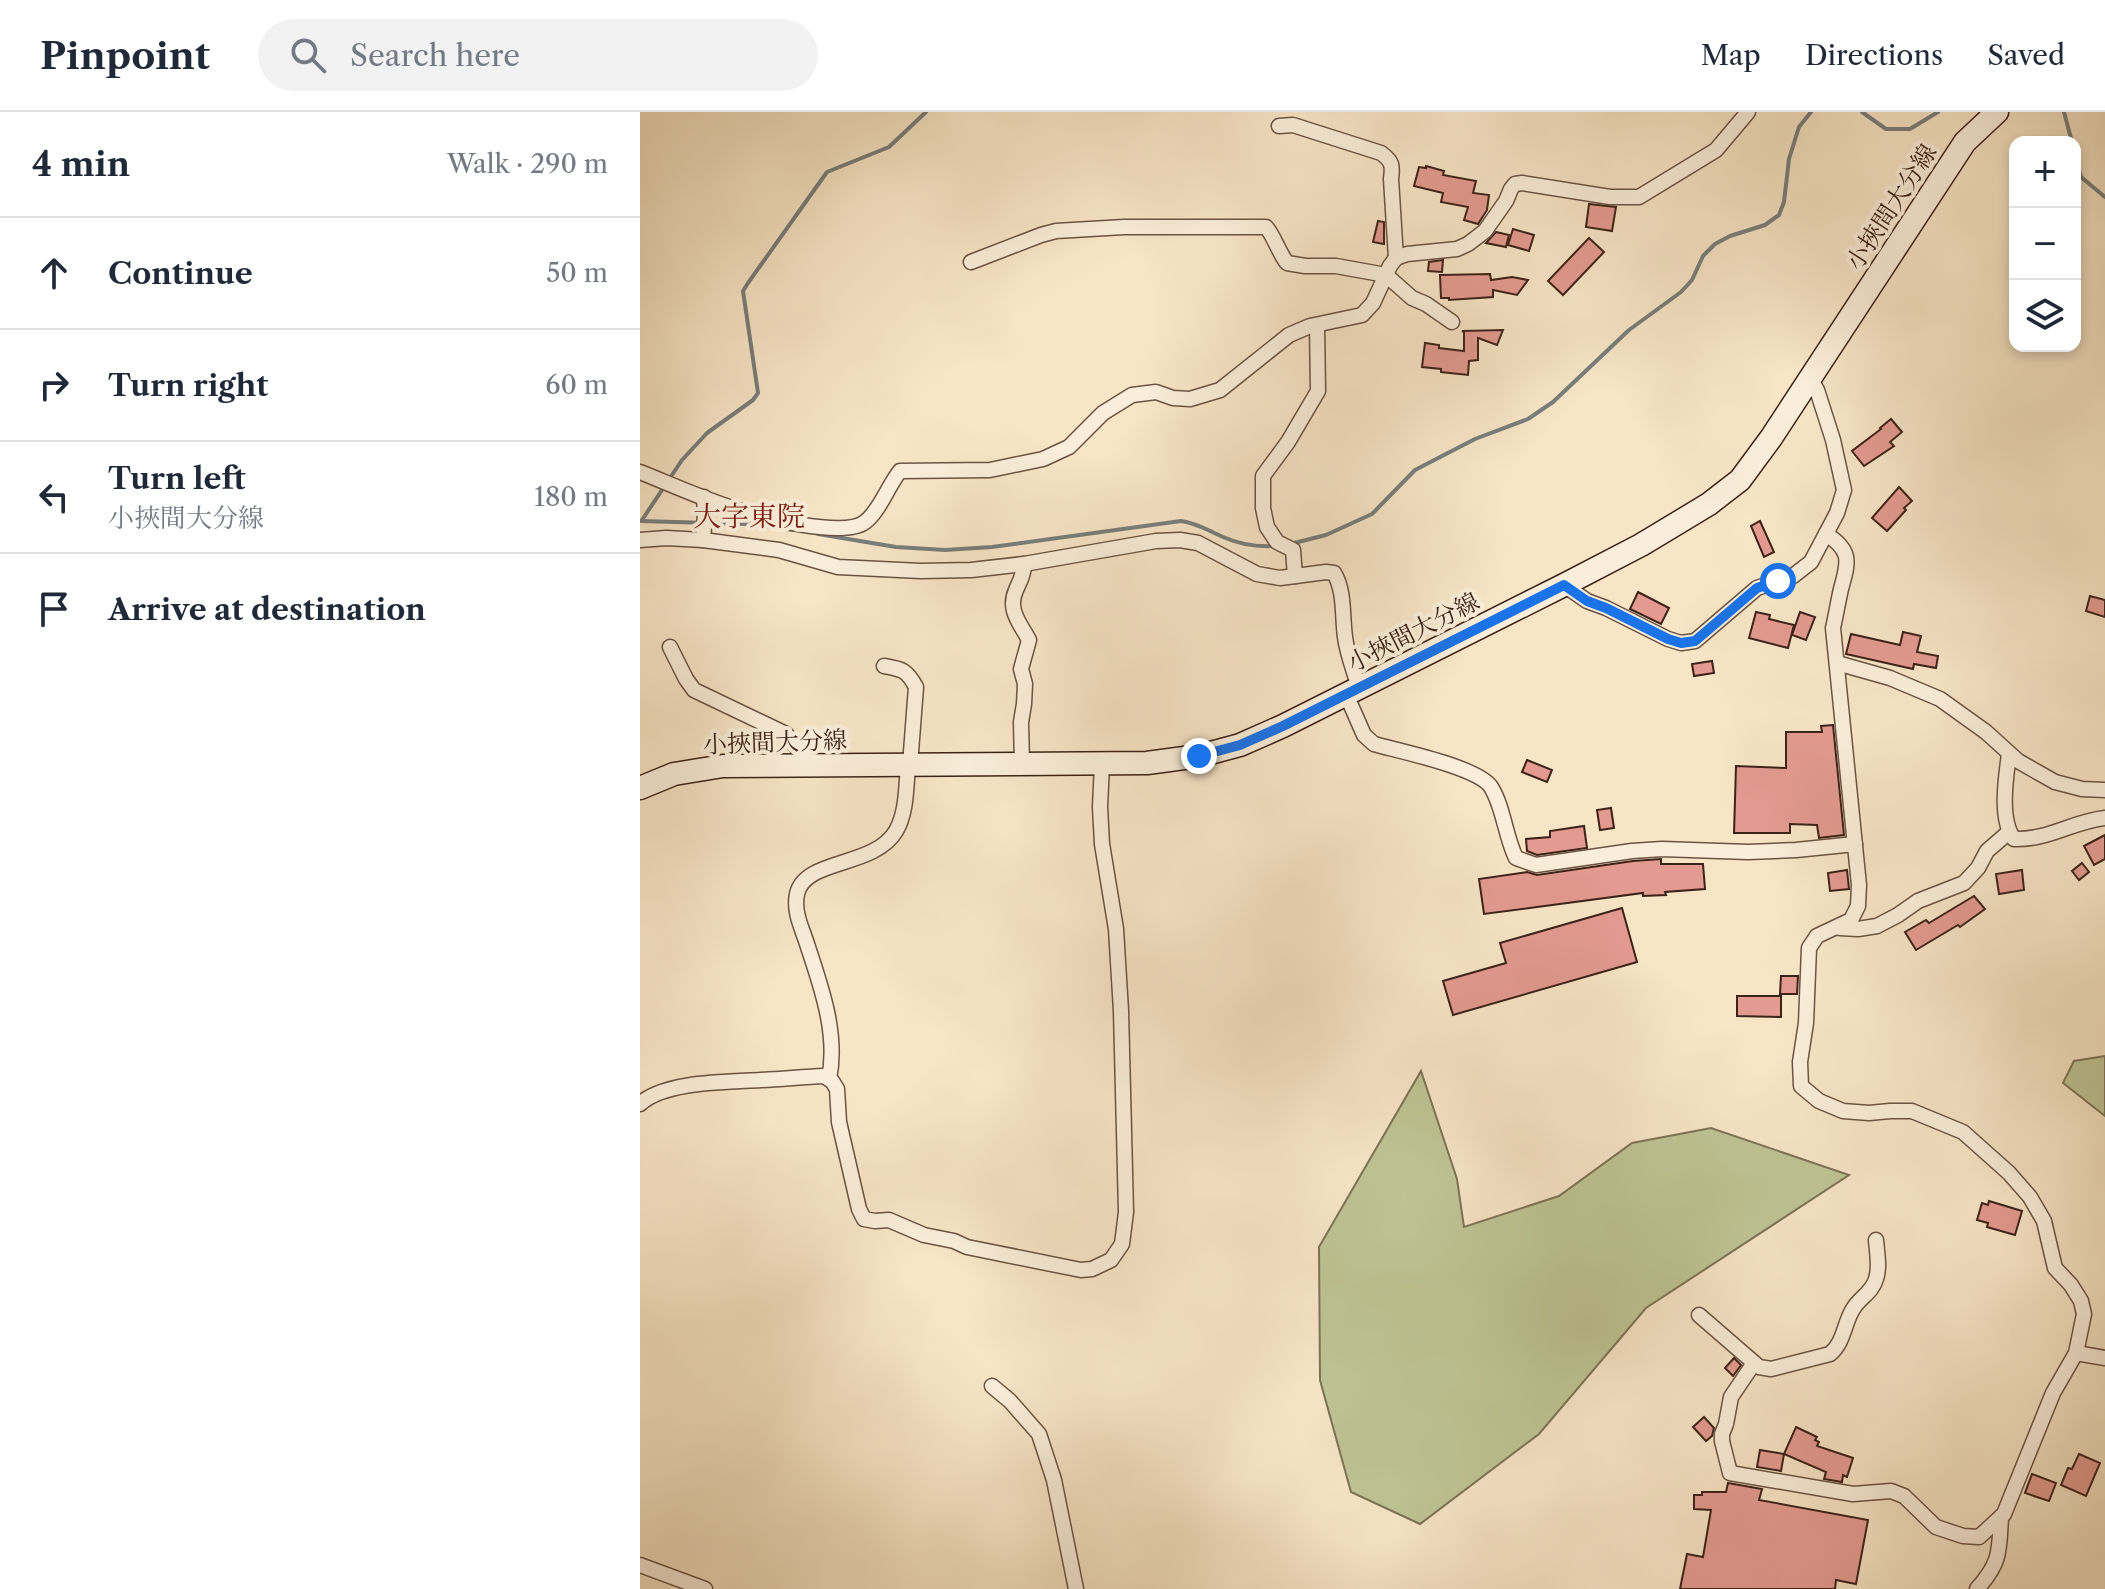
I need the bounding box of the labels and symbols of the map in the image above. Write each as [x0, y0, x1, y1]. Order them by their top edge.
street label: 小挾間大分線 [1840, 139, 1942, 275]
district label: 大字東院 [693, 499, 805, 533]
route start [1760, 563, 1796, 599]
street label: 小挾間大分線 [1342, 586, 1484, 678]
street label: 小挾間大分線 [703, 725, 847, 759]
route end [1181, 738, 1217, 774]

